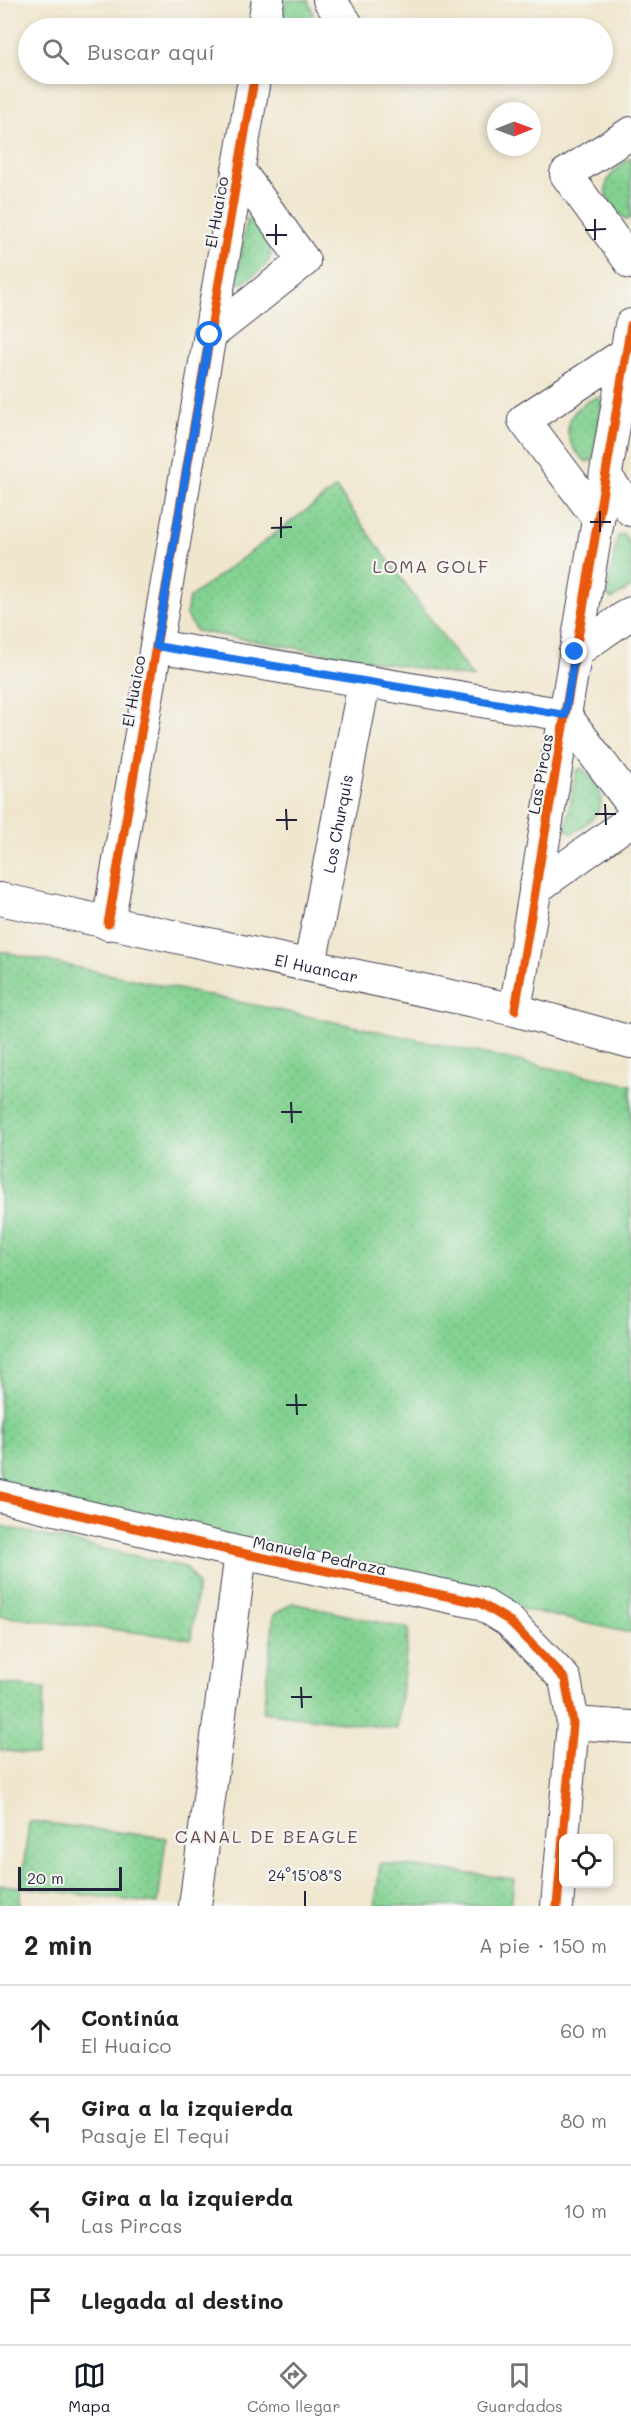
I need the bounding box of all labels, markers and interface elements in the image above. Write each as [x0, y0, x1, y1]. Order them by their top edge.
search box [18, 18, 613, 84]
icon: search [39, 35, 72, 68]
text: Buscar aquí [87, 37, 215, 66]
north arrow [487, 102, 541, 156]
street label: El Huaico [199, 175, 233, 249]
route start [196, 321, 222, 347]
district label: LOMA GOLF [373, 554, 489, 578]
route end [561, 638, 587, 664]
street label: El Huaico [116, 654, 150, 728]
street label: Las Pircas [523, 732, 557, 816]
street label: Los Churquis [317, 773, 357, 875]
street label: El Huancar [273, 948, 360, 986]
street label: Manuela Pedraza [251, 1531, 389, 1579]
district label: CANAL DE BEAGLE [175, 1824, 359, 1848]
map controls [559, 1834, 613, 1888]
button: locate [559, 1834, 613, 1888]
scale bar [18, 1864, 122, 1892]
text: 24°15'08"S [268, 1865, 342, 1885]
text: 20 m [27, 1867, 64, 1888]
text: 2 min [24, 1928, 92, 1962]
text: A pie · 150 m [479, 1932, 607, 1958]
text: Continúa [81, 2003, 179, 2032]
icon: ahead [24, 2014, 57, 2047]
text: 60 m [560, 2017, 607, 2043]
text: El Huaico [81, 2032, 171, 2058]
text: Gira a la izquierda [81, 2093, 293, 2122]
icon: left [24, 2104, 57, 2137]
text: 80 m [560, 2107, 607, 2133]
text: Pasaje El Tequi [81, 2122, 230, 2148]
text: Gira a la izquierda [81, 2183, 293, 2212]
icon: left [24, 2194, 57, 2227]
text: 10 m [563, 2197, 607, 2223]
text: Las Pircas [81, 2212, 182, 2238]
icon: arrive [24, 2284, 57, 2317]
text: Llegada al destino [81, 2286, 283, 2315]
tab: Mapa [68, 2359, 111, 2416]
tab: Cómo llegar [247, 2359, 340, 2416]
tab: Guardados [477, 2359, 563, 2416]

